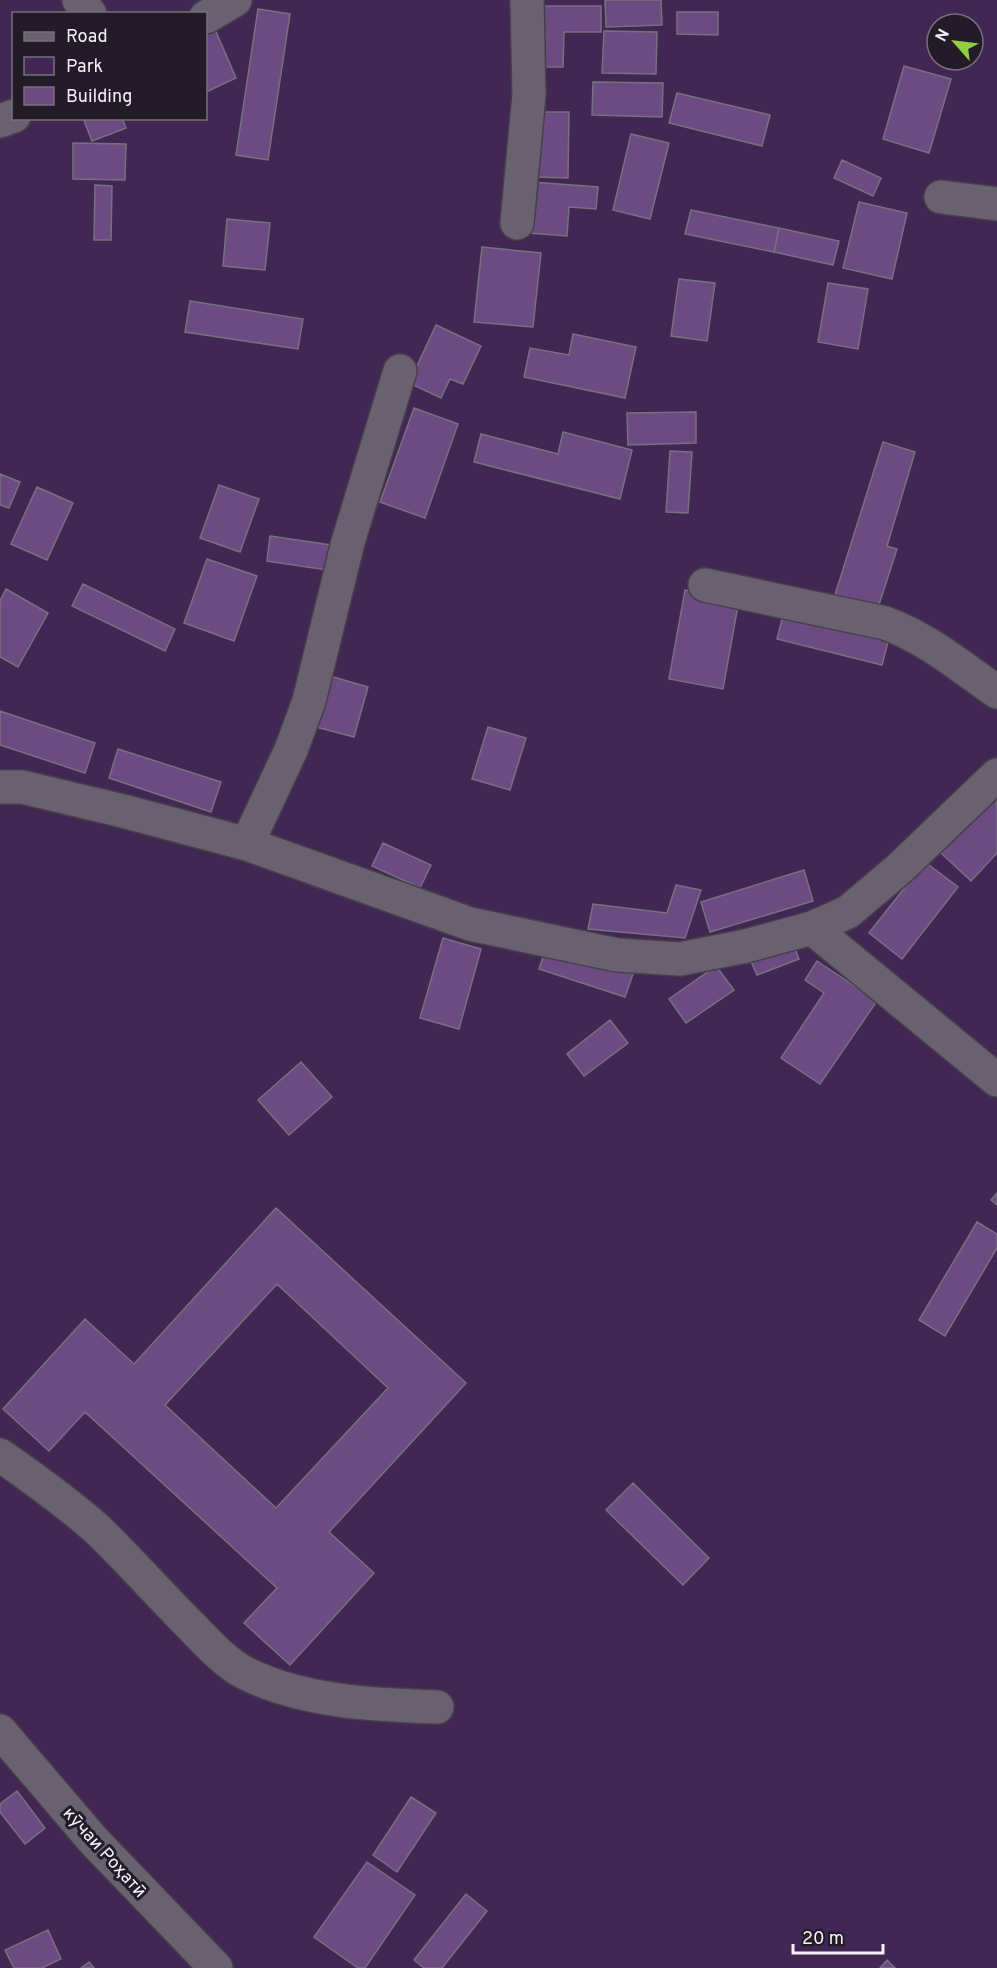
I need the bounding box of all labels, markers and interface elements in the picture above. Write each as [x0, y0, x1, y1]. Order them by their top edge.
legend [12, 12, 207, 120]
north arrow [925, 12, 985, 72]
text: Road [66, 26, 108, 49]
text: N [932, 26, 955, 46]
text: Park [66, 56, 103, 79]
text: Building [66, 86, 132, 109]
street label: кӯчаи Роҳатӣ [57, 1803, 151, 1903]
scale bar [793, 1917, 883, 1955]
text: 20 m [802, 1928, 844, 1951]

